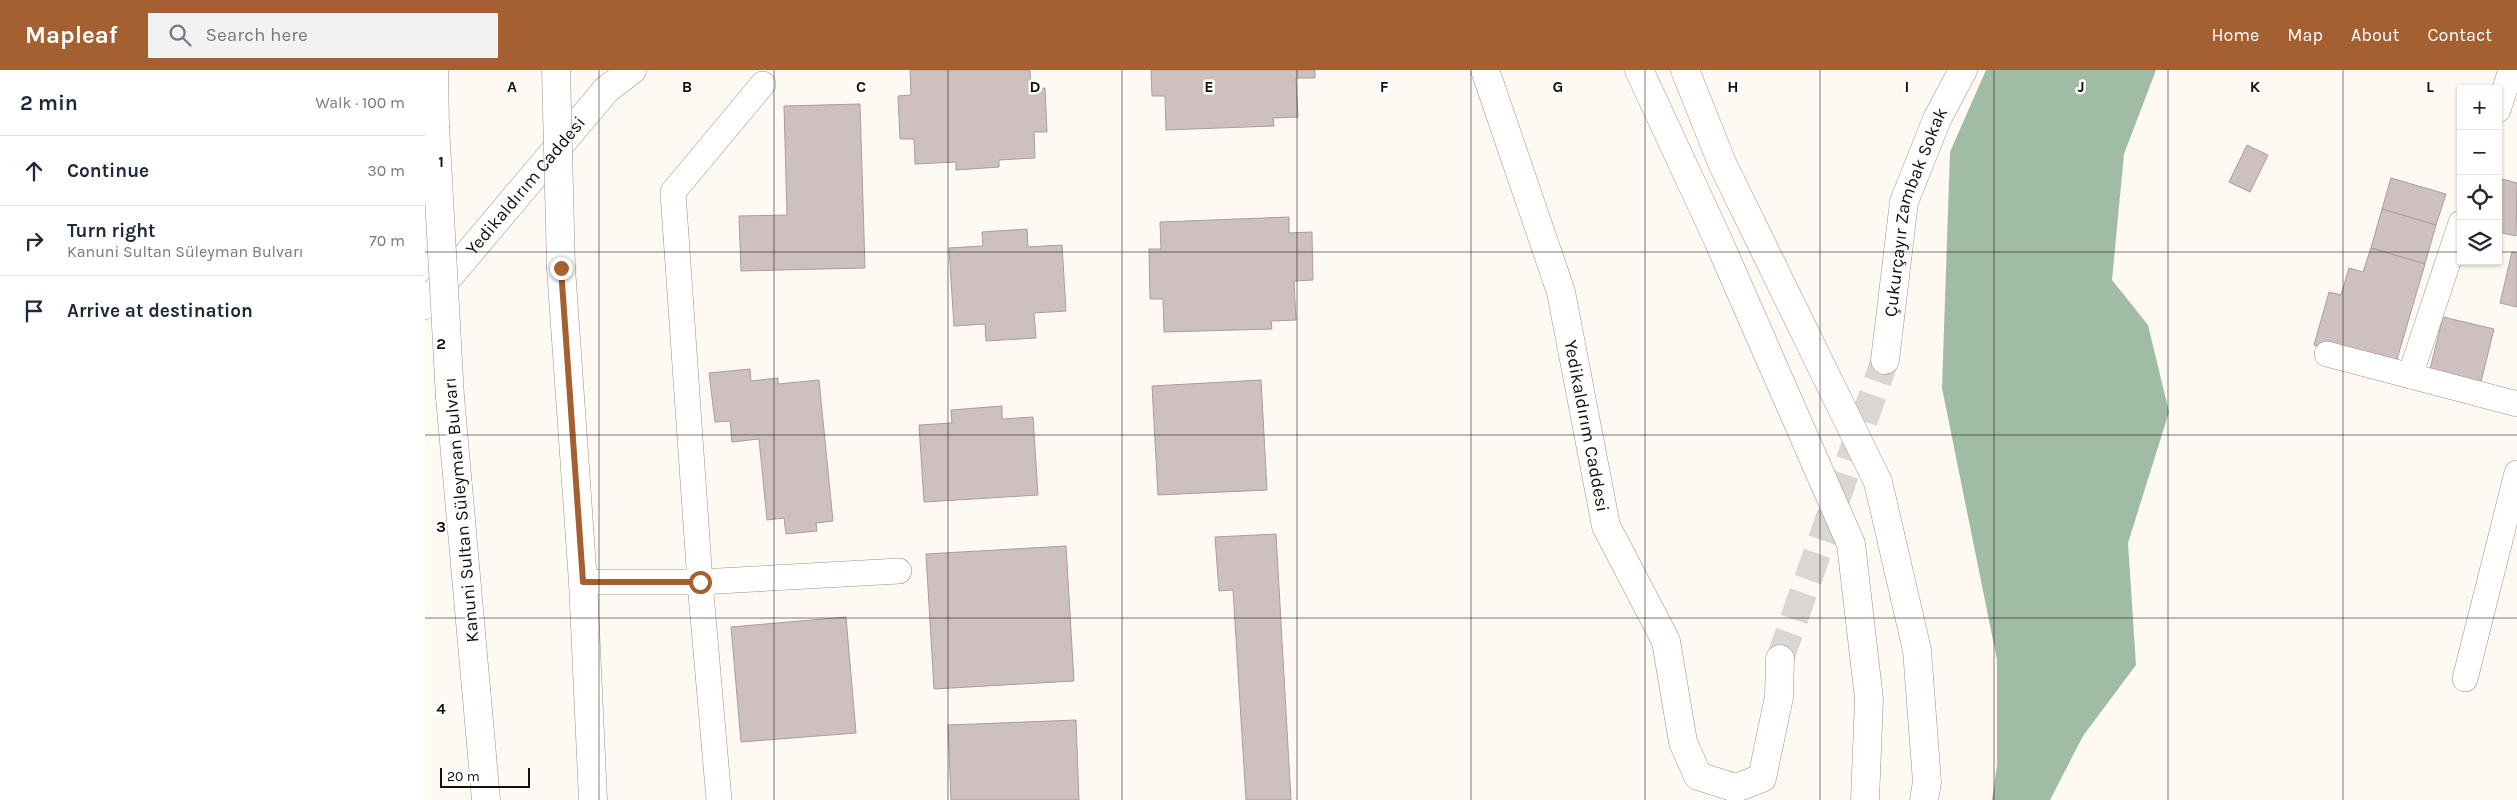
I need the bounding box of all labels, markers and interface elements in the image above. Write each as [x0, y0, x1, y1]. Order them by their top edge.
search box [148, 13, 498, 58]
text: Mapleaf [25, 21, 118, 49]
icon: search [166, 21, 194, 49]
text: Search here [206, 24, 308, 46]
text: Home [2211, 24, 2259, 46]
text: Map [2287, 24, 2323, 46]
text: About [2351, 24, 2400, 46]
text: Contact [2428, 24, 2492, 46]
text: A [507, 77, 517, 96]
text: B [682, 77, 692, 96]
text: C [856, 77, 866, 96]
text: D [1030, 77, 1041, 96]
text: E [1204, 77, 1214, 96]
text: F [1380, 77, 1389, 96]
text: G [1553, 77, 1563, 96]
text: H [1727, 77, 1739, 96]
text: I [1905, 77, 1909, 96]
text: J [2077, 77, 2085, 96]
text: K [2250, 77, 2261, 96]
text: L [2426, 77, 2434, 96]
map controls [2457, 85, 2502, 265]
button: + [2457, 85, 2502, 130]
text: 2 min [20, 91, 78, 115]
text: Walk · 100 m [315, 93, 405, 112]
street label: Çukurçayır Zambak Sokak [1879, 103, 1952, 318]
street label: Yedikaldırım Caddesi [461, 112, 590, 260]
button: − [2457, 130, 2502, 175]
text: 1 [438, 152, 444, 171]
icon: ahead [20, 157, 48, 185]
text: Continue [67, 160, 149, 182]
text: 30 m [367, 161, 405, 180]
button: locate [2457, 175, 2502, 220]
text: Turn right [67, 220, 156, 242]
button: layers [2457, 220, 2502, 265]
icon: right [20, 227, 48, 255]
text: 70 m [369, 231, 405, 250]
text: Kanuni Sultan Süleyman Bulvarı [67, 242, 303, 261]
route end [550, 257, 573, 280]
icon: arrive [20, 297, 48, 325]
text: Arrive at destination [67, 300, 253, 322]
text: 2 [436, 334, 446, 353]
street label: Yedikaldırım Caddesi [1559, 338, 1614, 514]
street label: Kanuni Sultan Süleyman Bulvarı [438, 377, 484, 643]
text: 3 [436, 517, 446, 536]
route start [689, 571, 712, 594]
text: 4 [436, 699, 446, 718]
scale bar [440, 765, 530, 788]
text: 20 m [447, 768, 480, 785]

